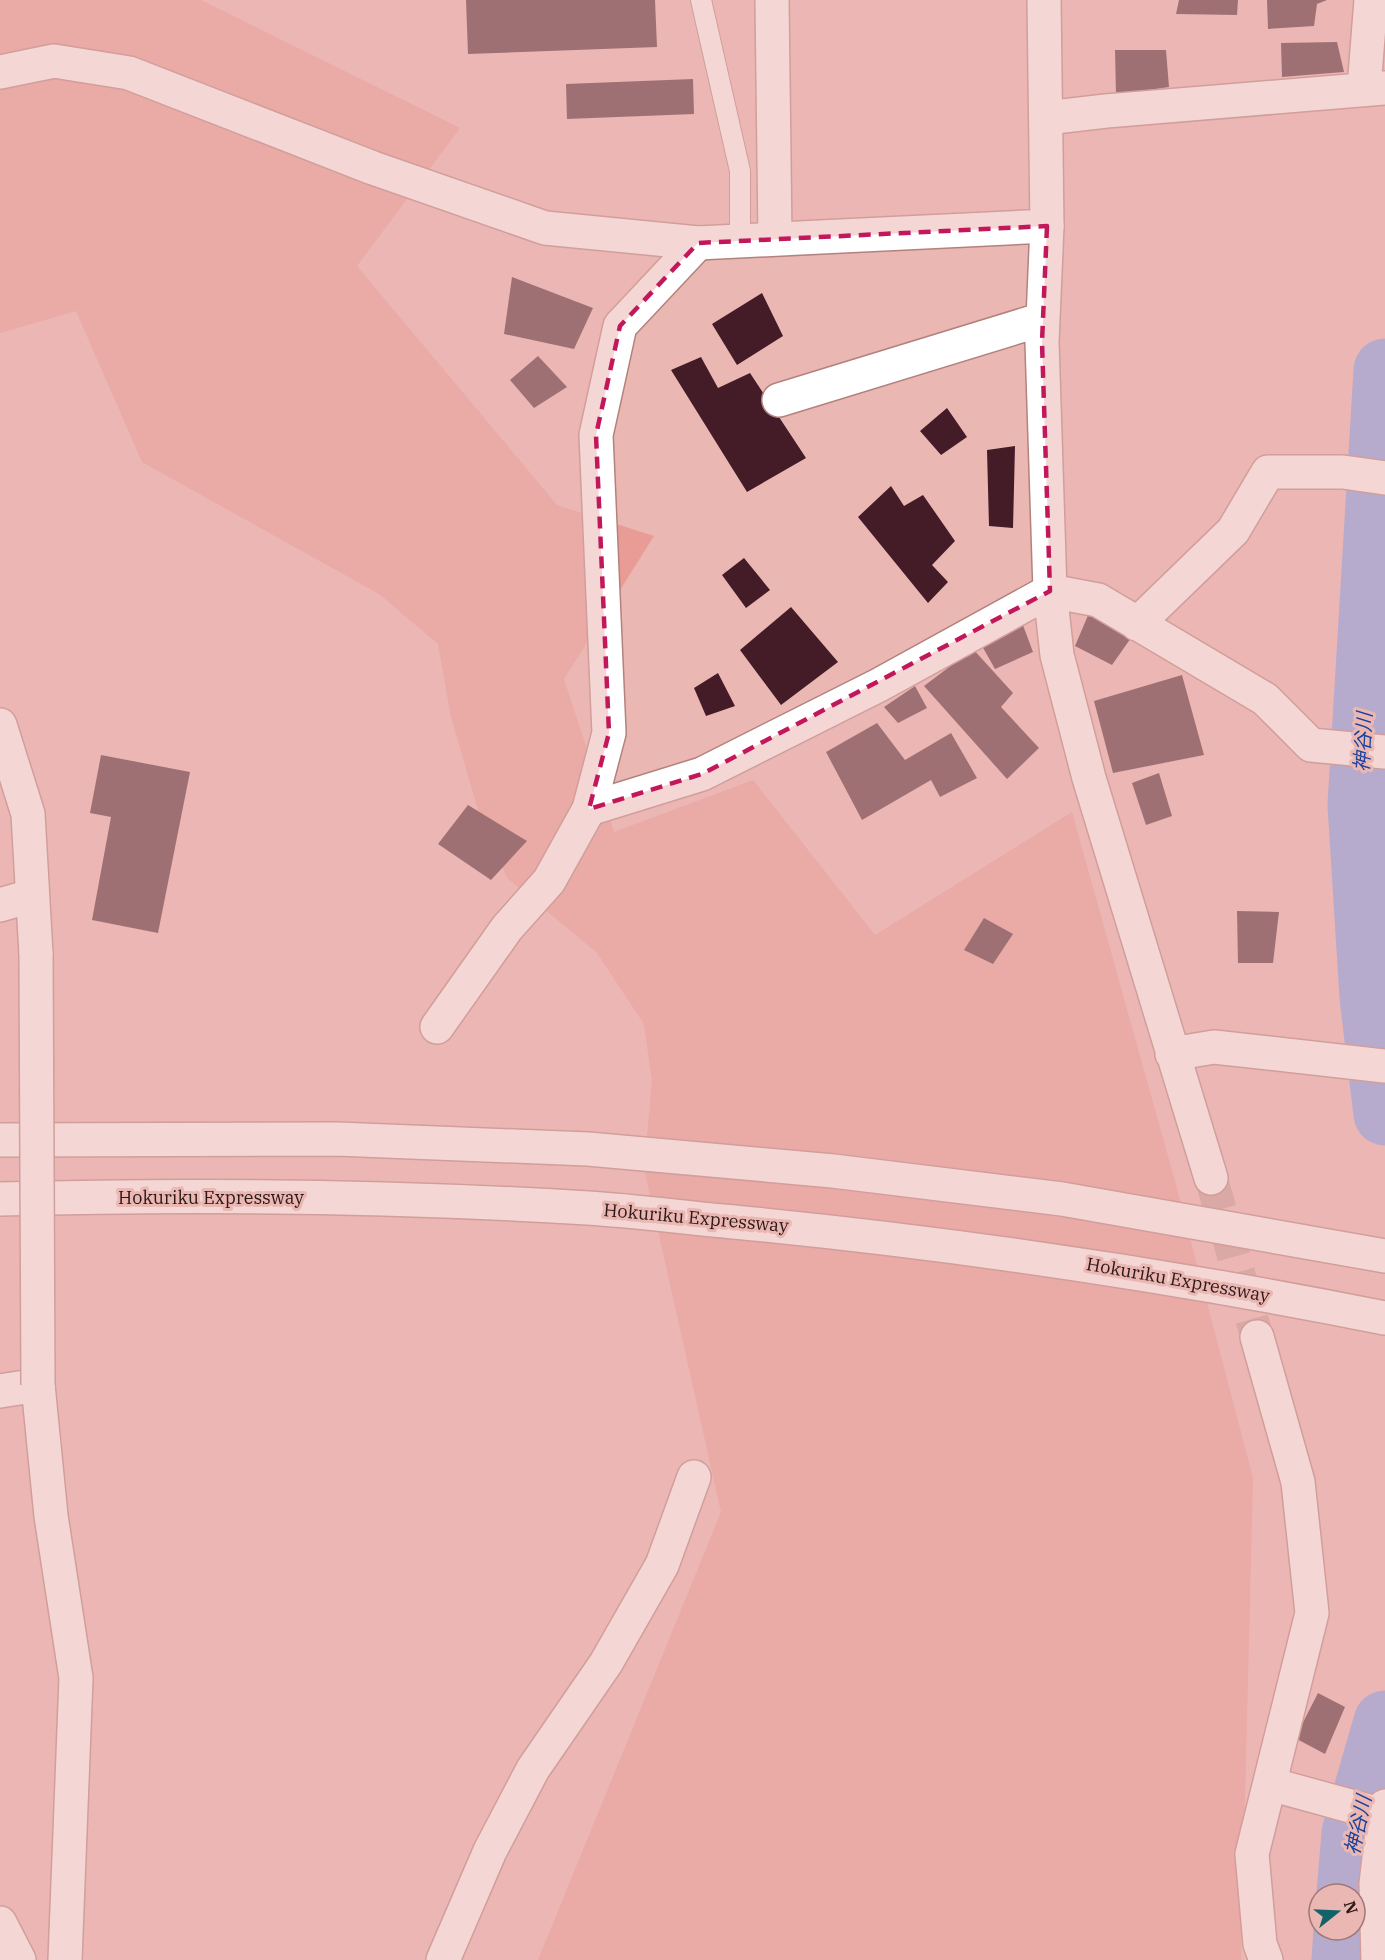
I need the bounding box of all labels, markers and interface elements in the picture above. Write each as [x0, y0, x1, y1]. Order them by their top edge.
water label: 神谷川 [1347, 709, 1378, 773]
street label: Hokuriku Expressway [118, 1186, 304, 1209]
street label: Hokuriku Expressway [602, 1198, 790, 1237]
street label: Hokuriku Expressway [1085, 1252, 1272, 1307]
water label: 神谷川 [1338, 1791, 1377, 1857]
north arrow [1307, 1882, 1367, 1942]
text: N [1340, 1898, 1363, 1916]

